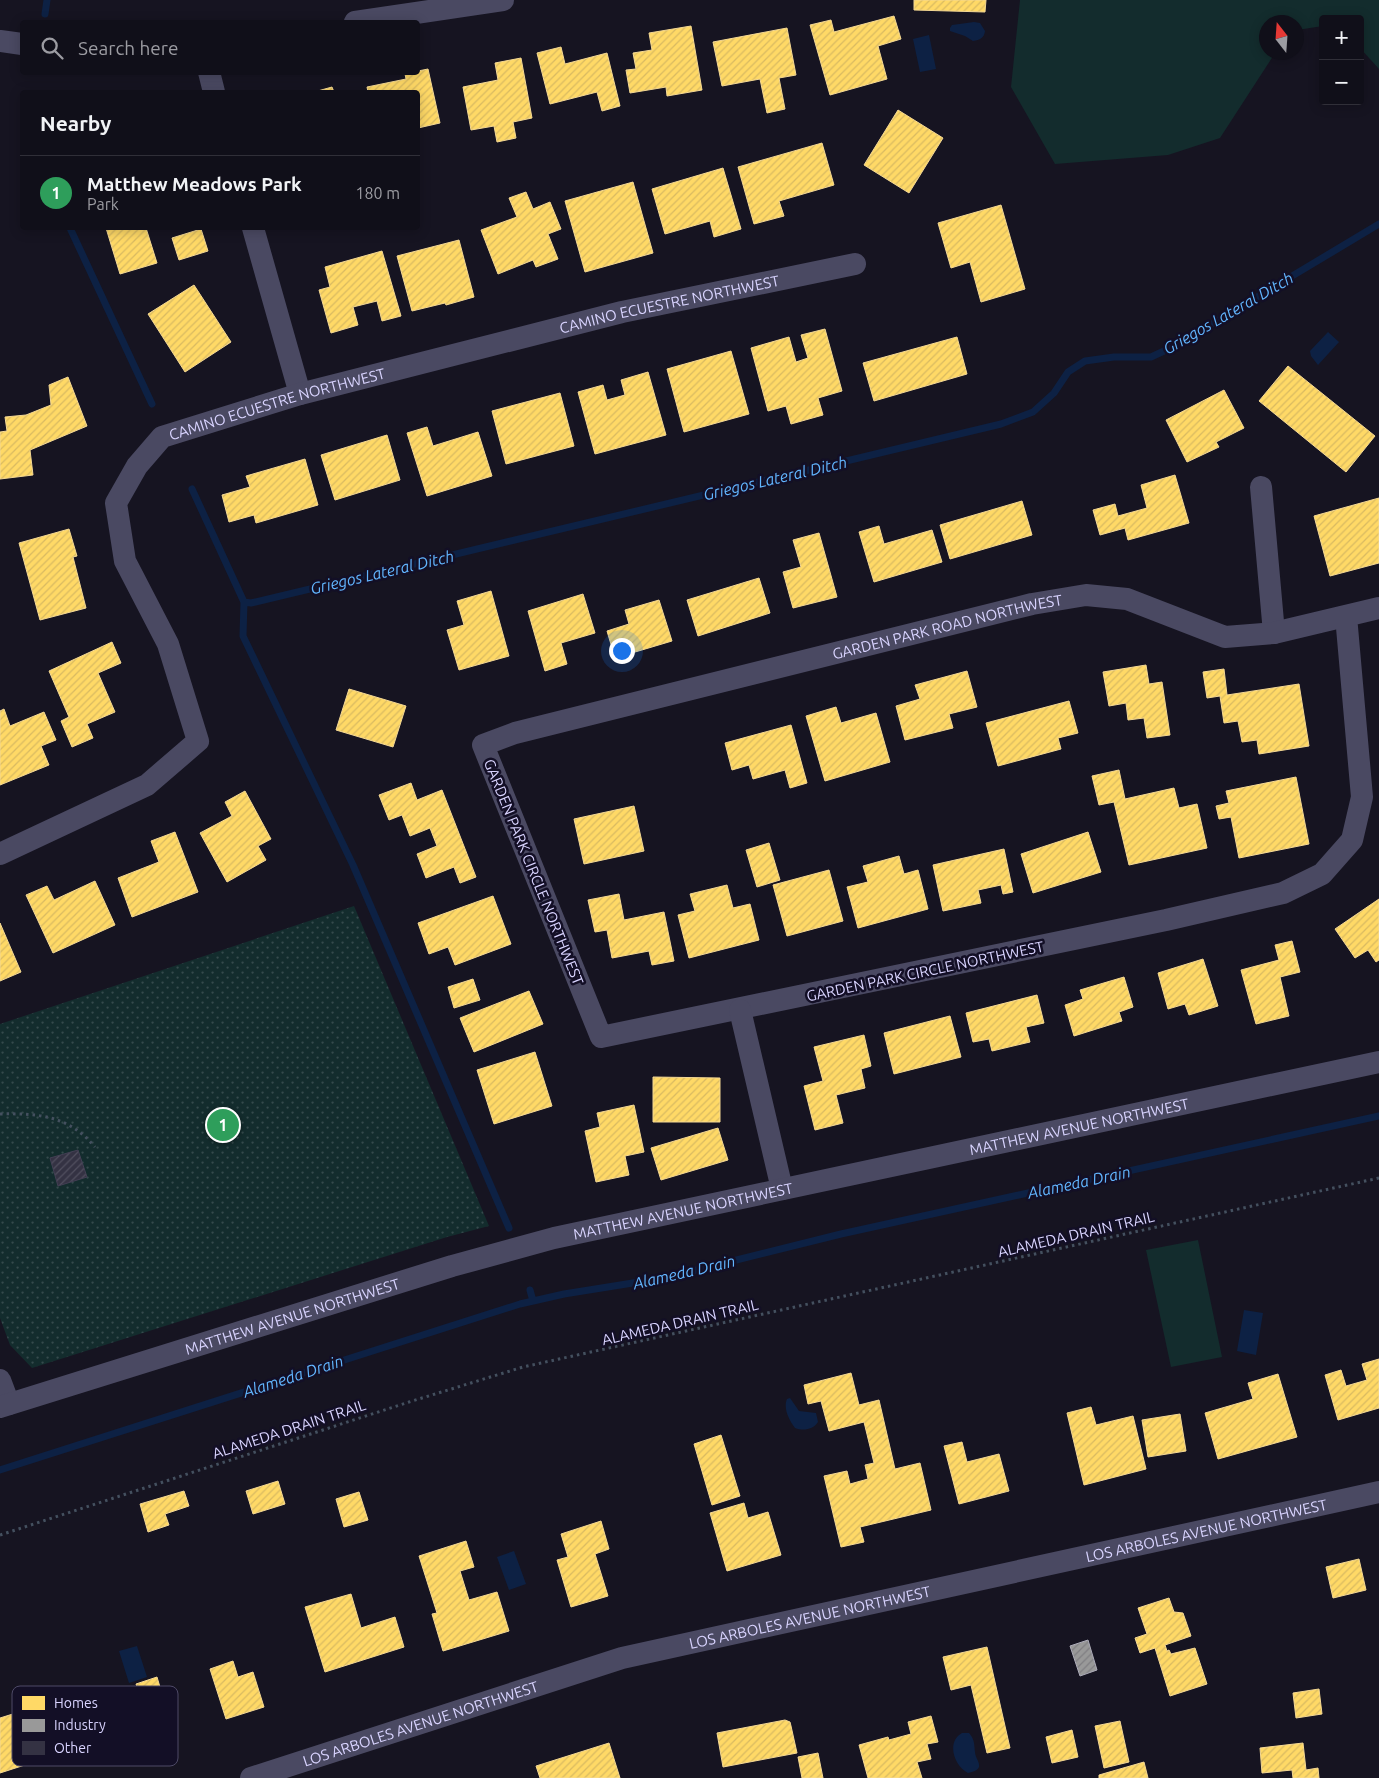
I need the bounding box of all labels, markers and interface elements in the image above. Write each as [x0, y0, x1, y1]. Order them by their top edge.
north arrow [1259, 15, 1304, 60]
map controls [1319, 15, 1364, 105]
button: + [1319, 15, 1364, 60]
search box [20, 20, 420, 75]
icon: search [38, 34, 66, 62]
text: Search here [78, 37, 178, 59]
button: − [1319, 60, 1364, 105]
text: Nearby [40, 111, 111, 135]
text: Matthew Meadows Park [87, 173, 302, 195]
text: 1 [51, 184, 61, 202]
text: 180 m [355, 184, 400, 202]
text: Park [87, 195, 119, 213]
water label: Griegos Lateral Ditch [1160, 268, 1296, 358]
street label: CAMINO ECUESTRE NORTHWEST [558, 271, 781, 336]
street label: CAMINO ECUESTRE NORTHWEST [167, 364, 387, 443]
water label: Griegos Lateral Ditch [701, 453, 849, 503]
water label: Griegos Lateral Ditch [308, 547, 456, 597]
street label: GARDEN PARK ROAD NORTHWEST [830, 591, 1064, 662]
your location [609, 638, 635, 664]
street label: GARDEN PARK CIRCLE NORTHWEST [481, 757, 587, 988]
street label: GARDEN PARK CIRCLE NORTHWEST [805, 937, 1046, 1004]
street label: MATTHEW AVENUE NORTHWEST [968, 1094, 1191, 1158]
pin: 1 [207, 1106, 239, 1144]
water label: Alameda Drain [1025, 1162, 1132, 1202]
street label: MATTHEW AVENUE NORTHWEST [572, 1179, 795, 1242]
street label: ALAMEDA DRAIN TRAIL [996, 1208, 1156, 1260]
water label: Alameda Drain [630, 1251, 737, 1293]
street label: MATTHEW AVENUE NORTHWEST [183, 1274, 402, 1357]
street label: ALAMEDA DRAIN TRAIL [600, 1296, 760, 1348]
water label: Alameda Drain [240, 1351, 345, 1401]
street label: ALAMEDA DRAIN TRAIL [210, 1396, 368, 1462]
street label: LOS ARBOLES AVENUE NORTHWEST [1084, 1495, 1329, 1565]
street label: LOS ARBOLES AVENUE NORTHWEST [687, 1582, 933, 1652]
street label: LOS ARBOLES AVENUE NORTHWEST [300, 1677, 541, 1769]
legend [12, 1686, 178, 1766]
text: Homes [54, 1695, 98, 1711]
text: Industry [54, 1717, 106, 1733]
text: Other [54, 1740, 92, 1756]

